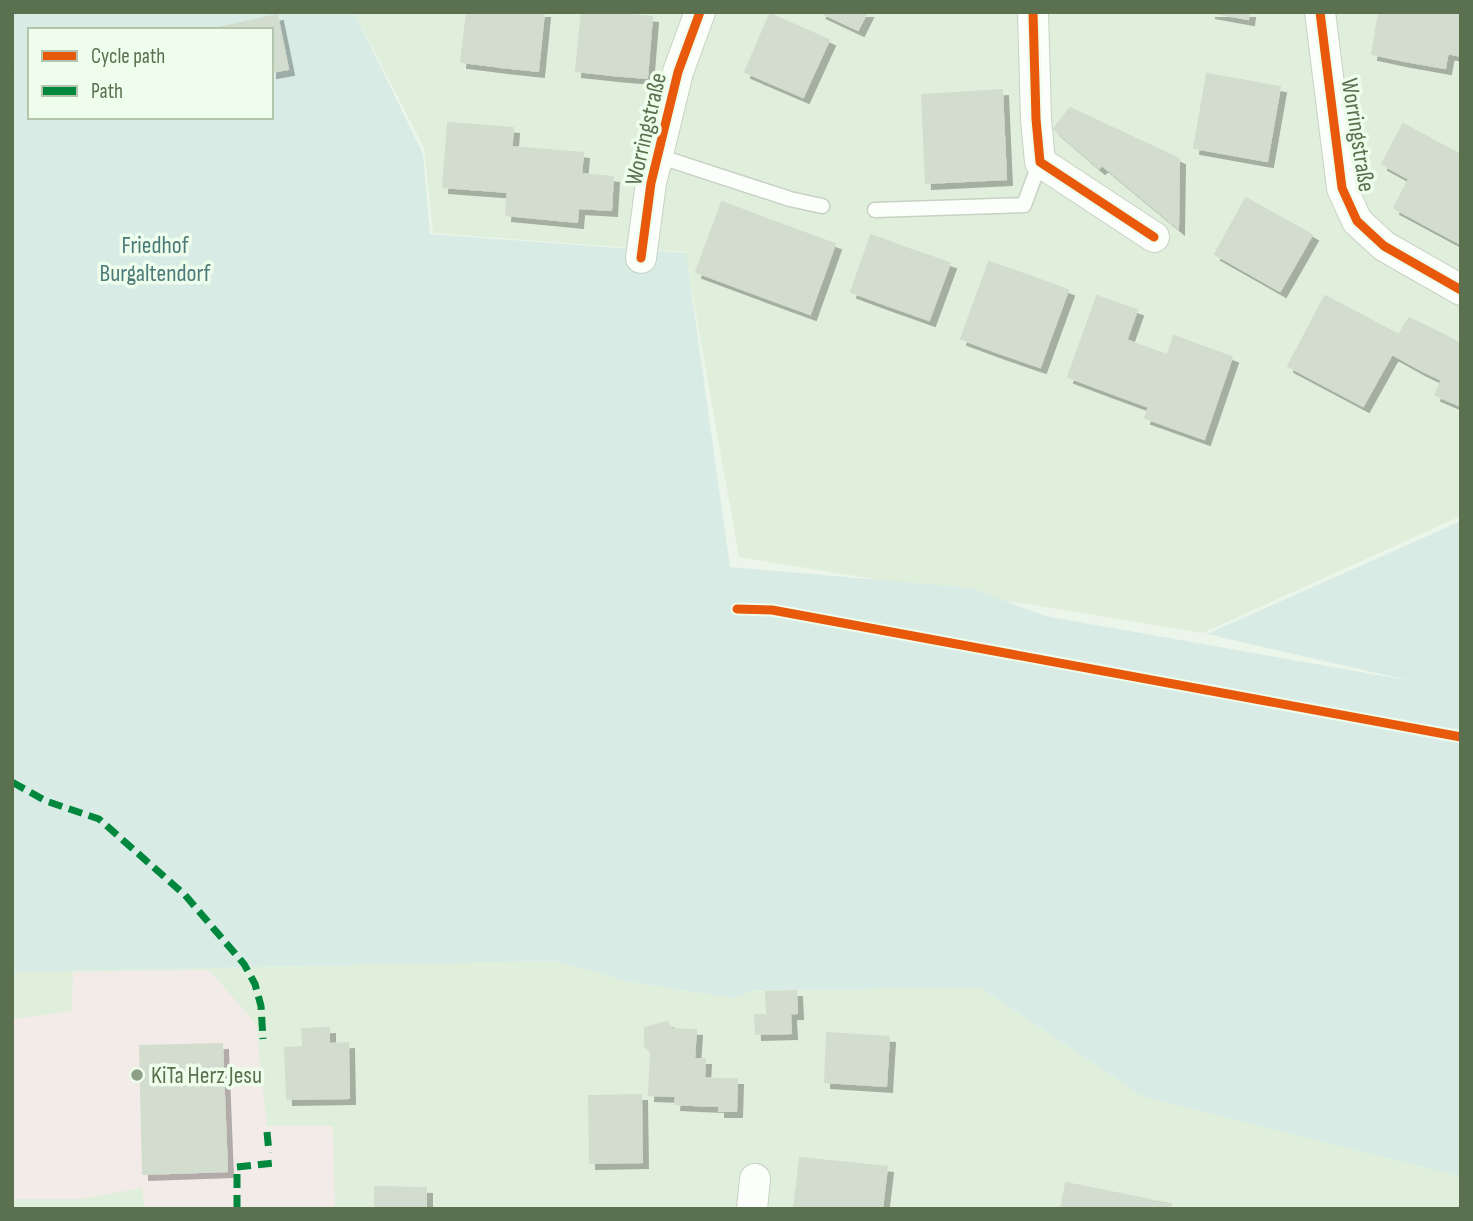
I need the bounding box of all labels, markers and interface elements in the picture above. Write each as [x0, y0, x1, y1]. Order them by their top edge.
legend [28, 28, 273, 119]
text: Cycle path [91, 44, 165, 69]
street label: Worringstraße [619, 70, 673, 188]
street label: Worringstraße [1335, 76, 1381, 194]
text: Path [91, 79, 123, 104]
park label: Friedhof Burgaltendorf [99, 231, 212, 288]
place label: KiTa Herz Jesu [151, 1061, 262, 1090]
marker: KiTa Herz Jesu [129, 1067, 145, 1083]

